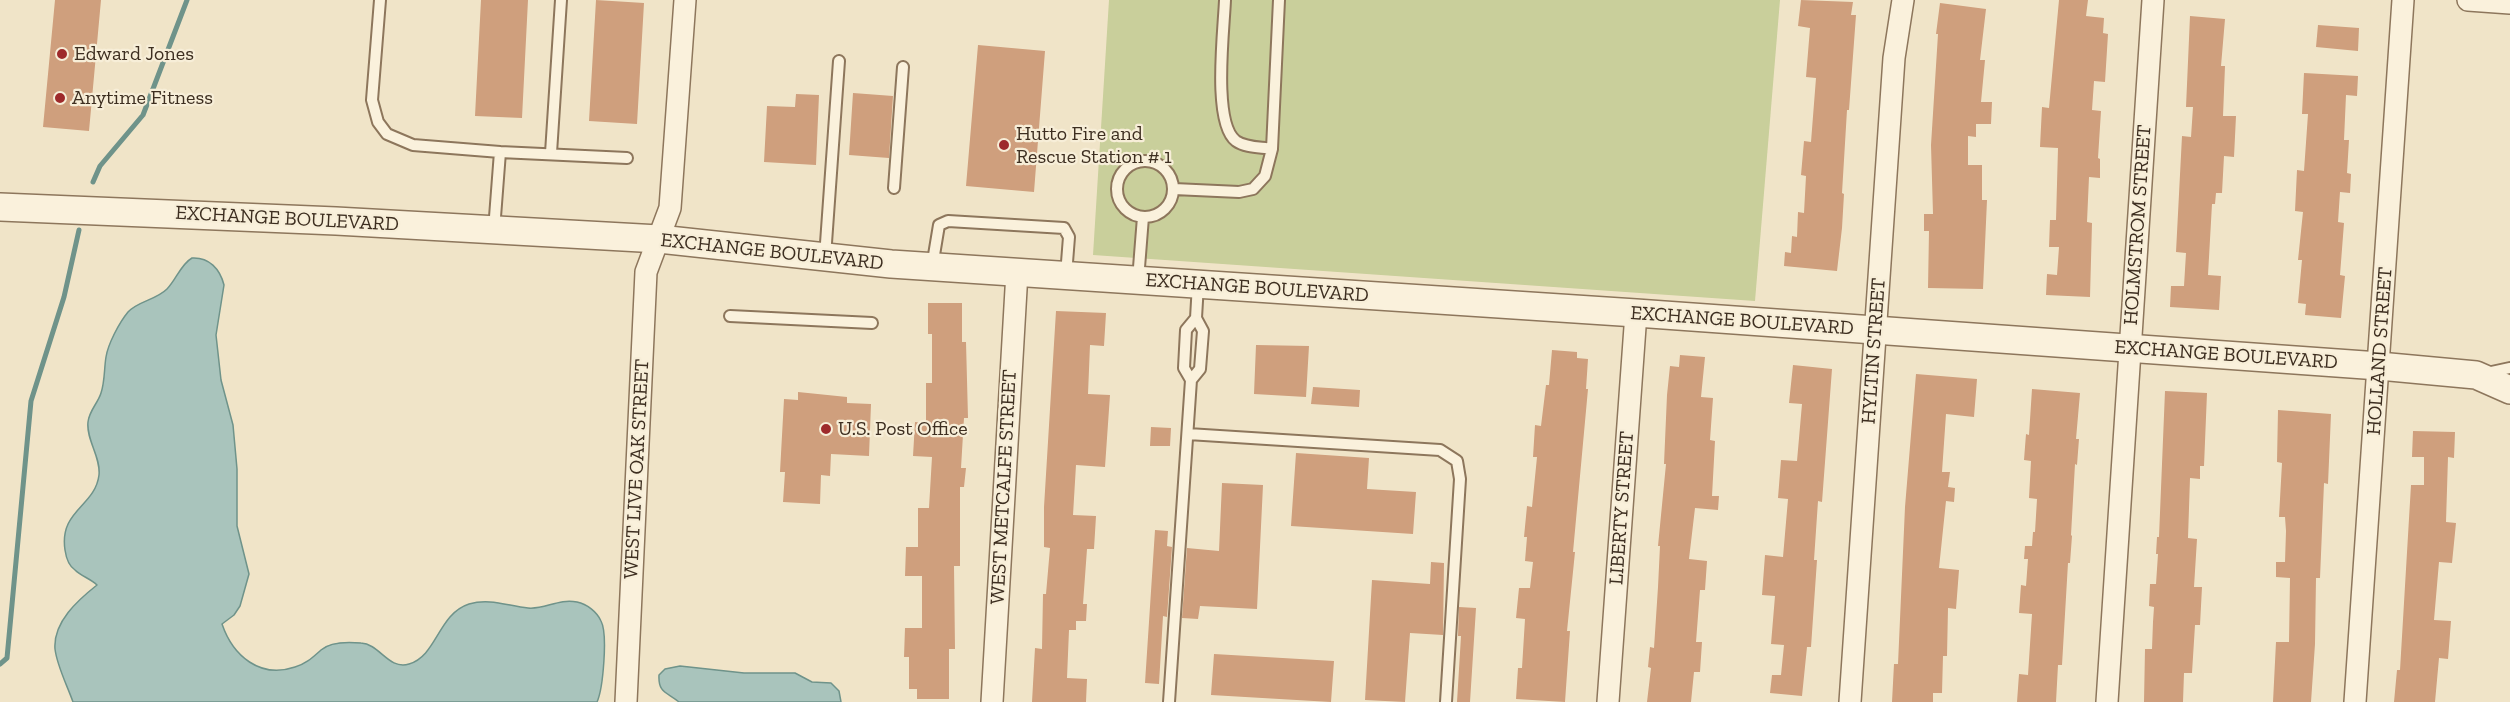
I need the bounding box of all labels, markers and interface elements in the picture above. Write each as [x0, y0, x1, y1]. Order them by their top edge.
place label: Edward Jones [74, 42, 194, 66]
marker: Edward Jones [55, 47, 69, 61]
place label: Anytime Fitness [72, 86, 213, 110]
marker: Anytime Fitness [53, 91, 67, 105]
place label: Hutto Fire and Rescue Station # 1 [1016, 122, 1172, 169]
street label: HOLMSTROM STREET [2119, 124, 2157, 326]
marker: Hutto Fire and Rescue Station # 1 [997, 138, 1011, 152]
street label: EXCHANGE BOULEVARD [175, 201, 399, 237]
street label: EXCHANGE BOULEVARD [659, 228, 885, 276]
street label: HOLLAND STREET [2362, 266, 2398, 436]
street label: EXCHANGE BOULEVARD [1144, 268, 1370, 308]
street label: HYLTIN STREET [1857, 277, 1891, 425]
street label: EXCHANGE BOULEVARD [1629, 301, 1855, 341]
street label: EXCHANGE BOULEVARD [2113, 335, 2339, 375]
street label: WEST LIVE OAK STREET [619, 358, 655, 580]
street label: WEST METCALFE STREET [986, 369, 1022, 605]
place label: U.S. Post Office [838, 417, 968, 441]
marker: U.S. Post Office [819, 422, 833, 436]
street label: LIBERTY STREET [1605, 430, 1639, 586]

